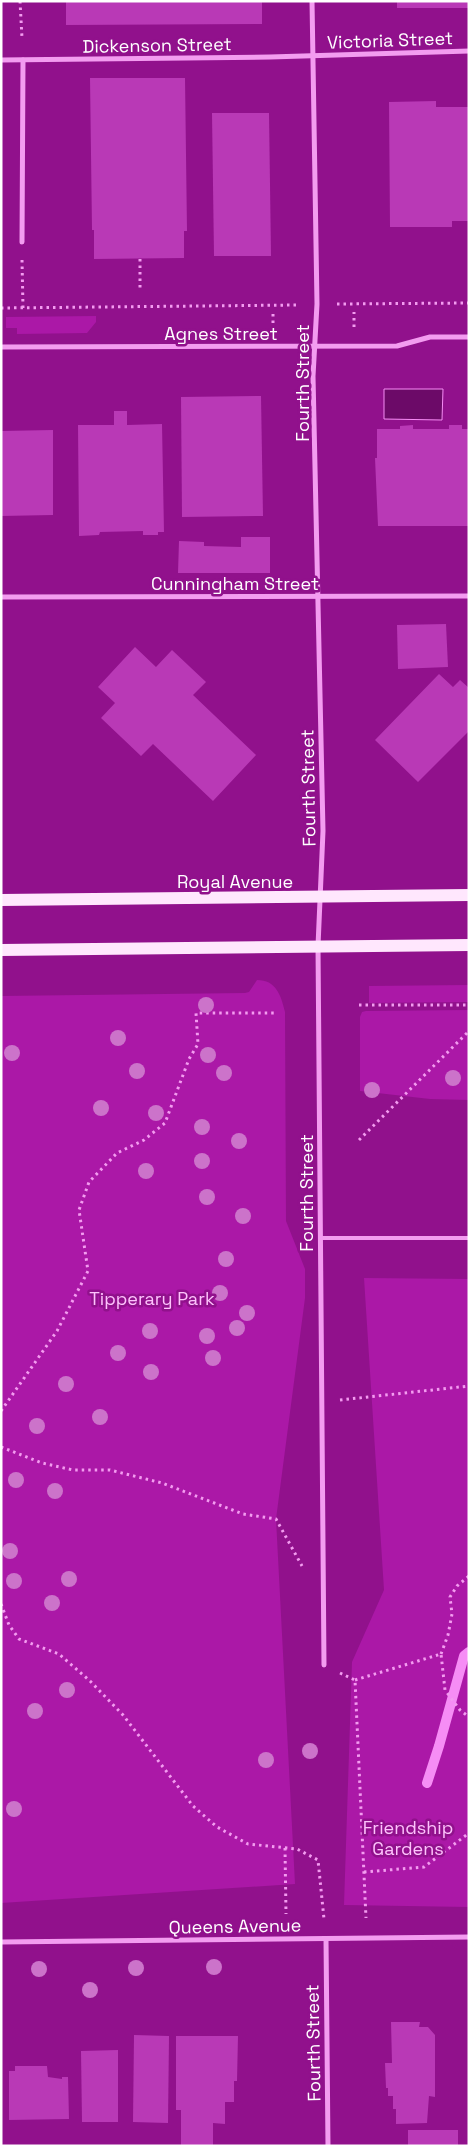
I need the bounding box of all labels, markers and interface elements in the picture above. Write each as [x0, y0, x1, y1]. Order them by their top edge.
street label: Victoria Street [327, 26, 453, 54]
street label: Dickenson Street [82, 32, 232, 58]
street label: Agnes Street [164, 322, 278, 345]
street label: Fourth Street [291, 324, 314, 442]
street label: Cunningham Street [151, 572, 319, 595]
street label: Fourth Street [295, 729, 321, 847]
street label: Royal Avenue [177, 870, 293, 893]
street label: Fourth Street [295, 1134, 318, 1252]
park label: Tipperary Park [89, 1287, 215, 1310]
park label: Friendship Gardens [363, 1816, 453, 1860]
street label: Queens Avenue [168, 1913, 302, 1939]
street label: Fourth Street [300, 1984, 326, 2102]

